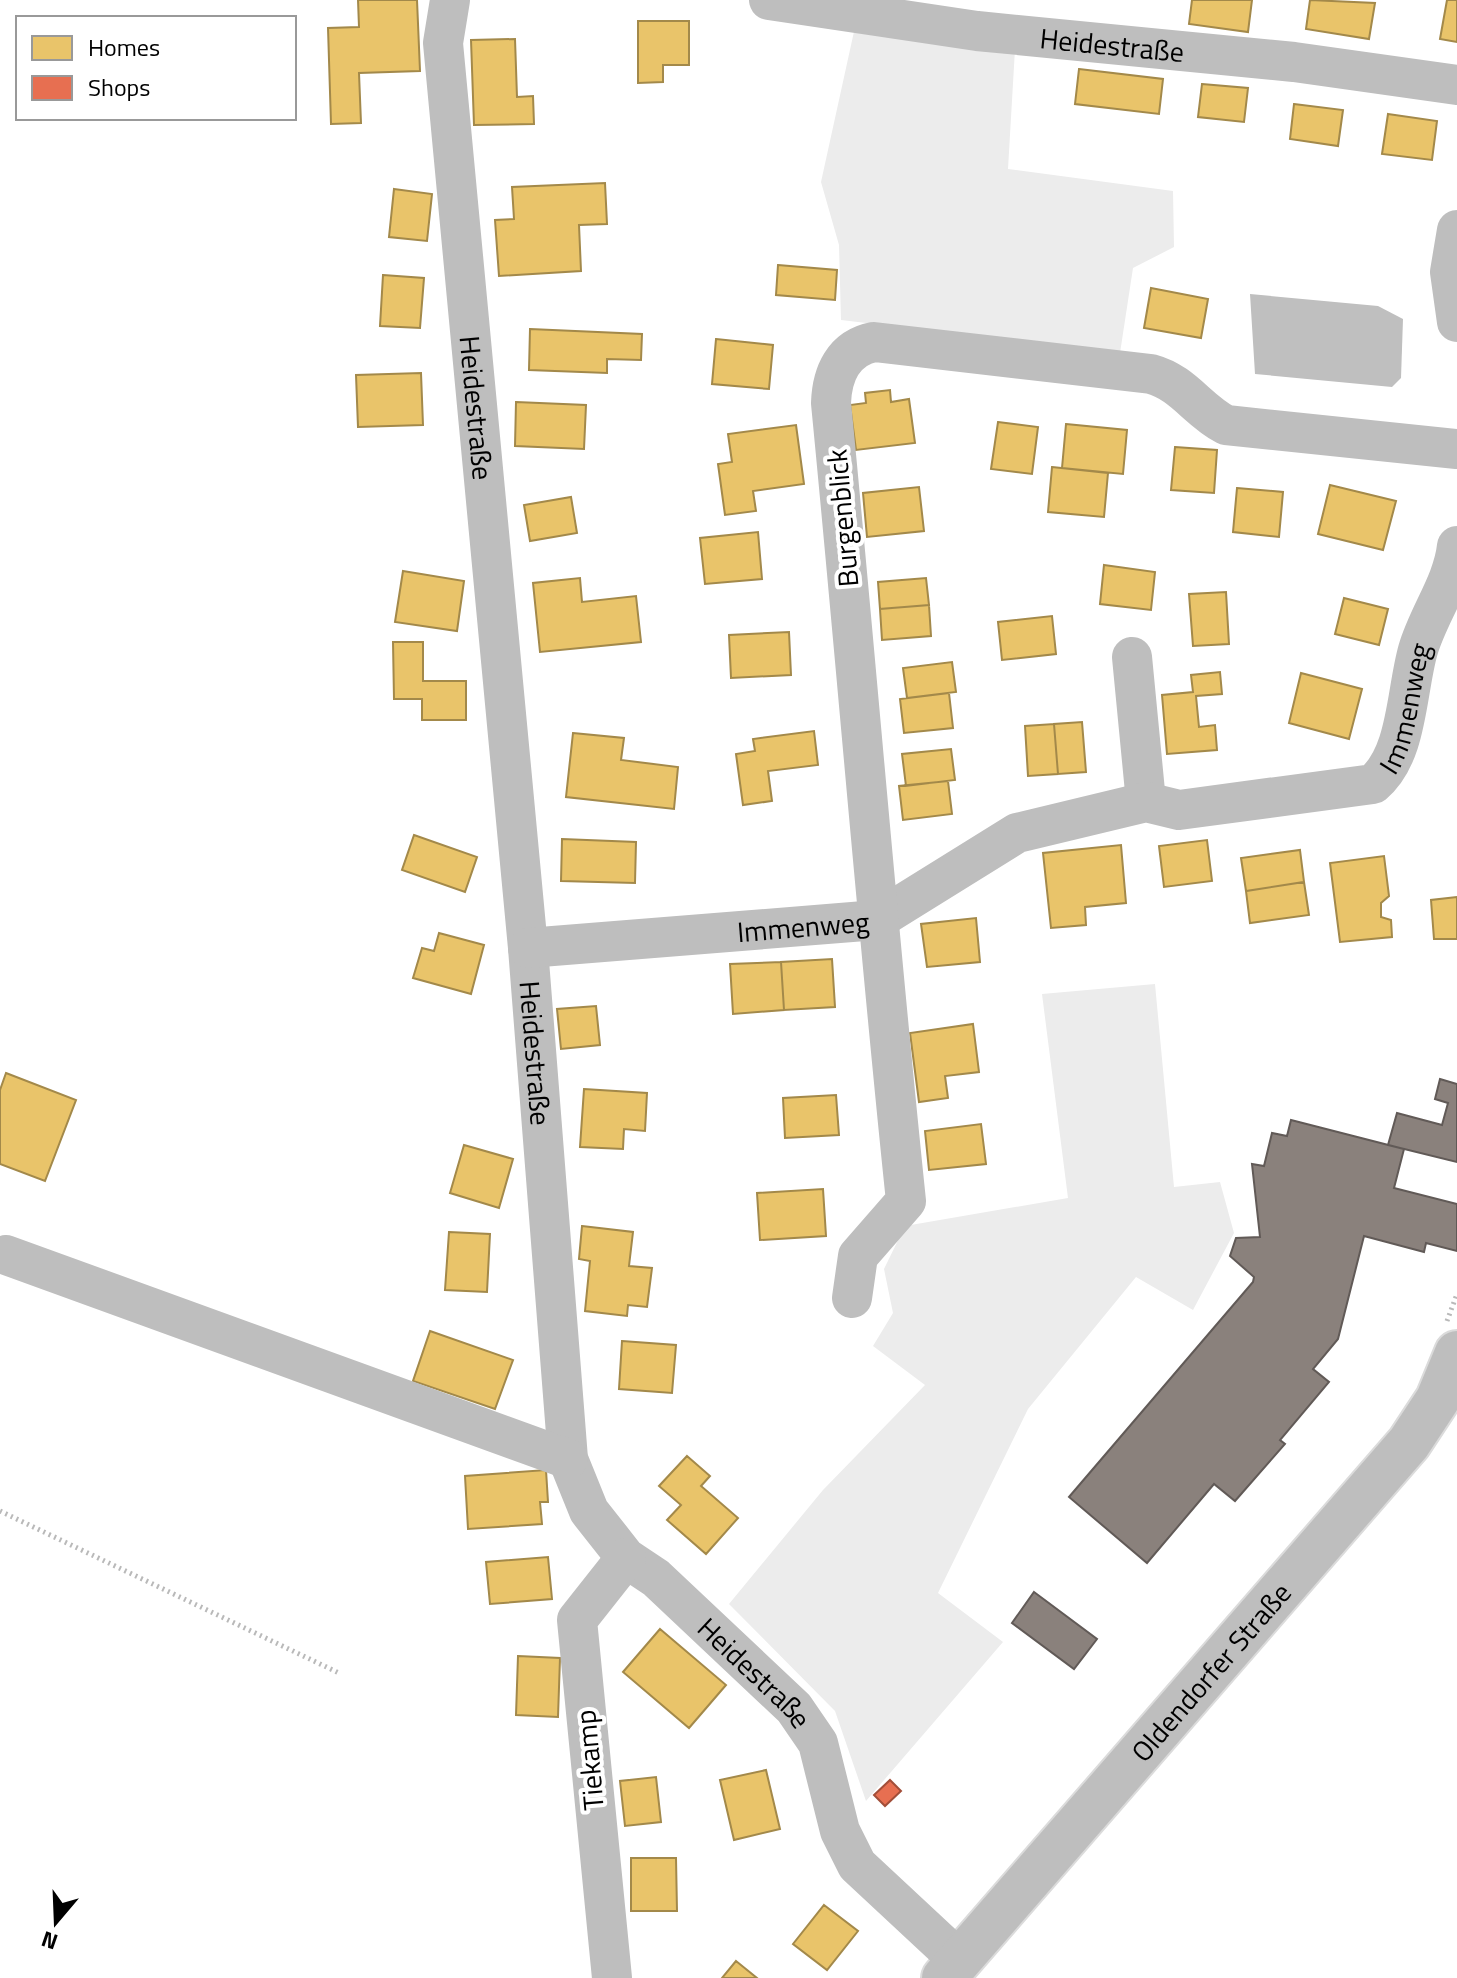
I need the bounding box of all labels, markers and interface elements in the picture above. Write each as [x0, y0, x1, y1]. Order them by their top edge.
legend [16, 16, 296, 120]
street label: Heidestraße [1038, 16, 1186, 73]
text: Homes [88, 29, 160, 65]
text: Shops [88, 69, 150, 105]
street label: Heidestraße [449, 334, 505, 482]
street label: Burgenblick [815, 447, 869, 589]
street label: Immenweg [1367, 637, 1441, 782]
street label: Immenweg [735, 899, 871, 953]
street label: Heidestraße [509, 979, 563, 1127]
street label: Oldendorfer Straße [1120, 1572, 1301, 1771]
street label: Heidestraße [688, 1607, 823, 1736]
street label: Tiekamp [563, 1708, 615, 1812]
north arrow [16, 1882, 96, 1962]
text: N [37, 1922, 62, 1959]

